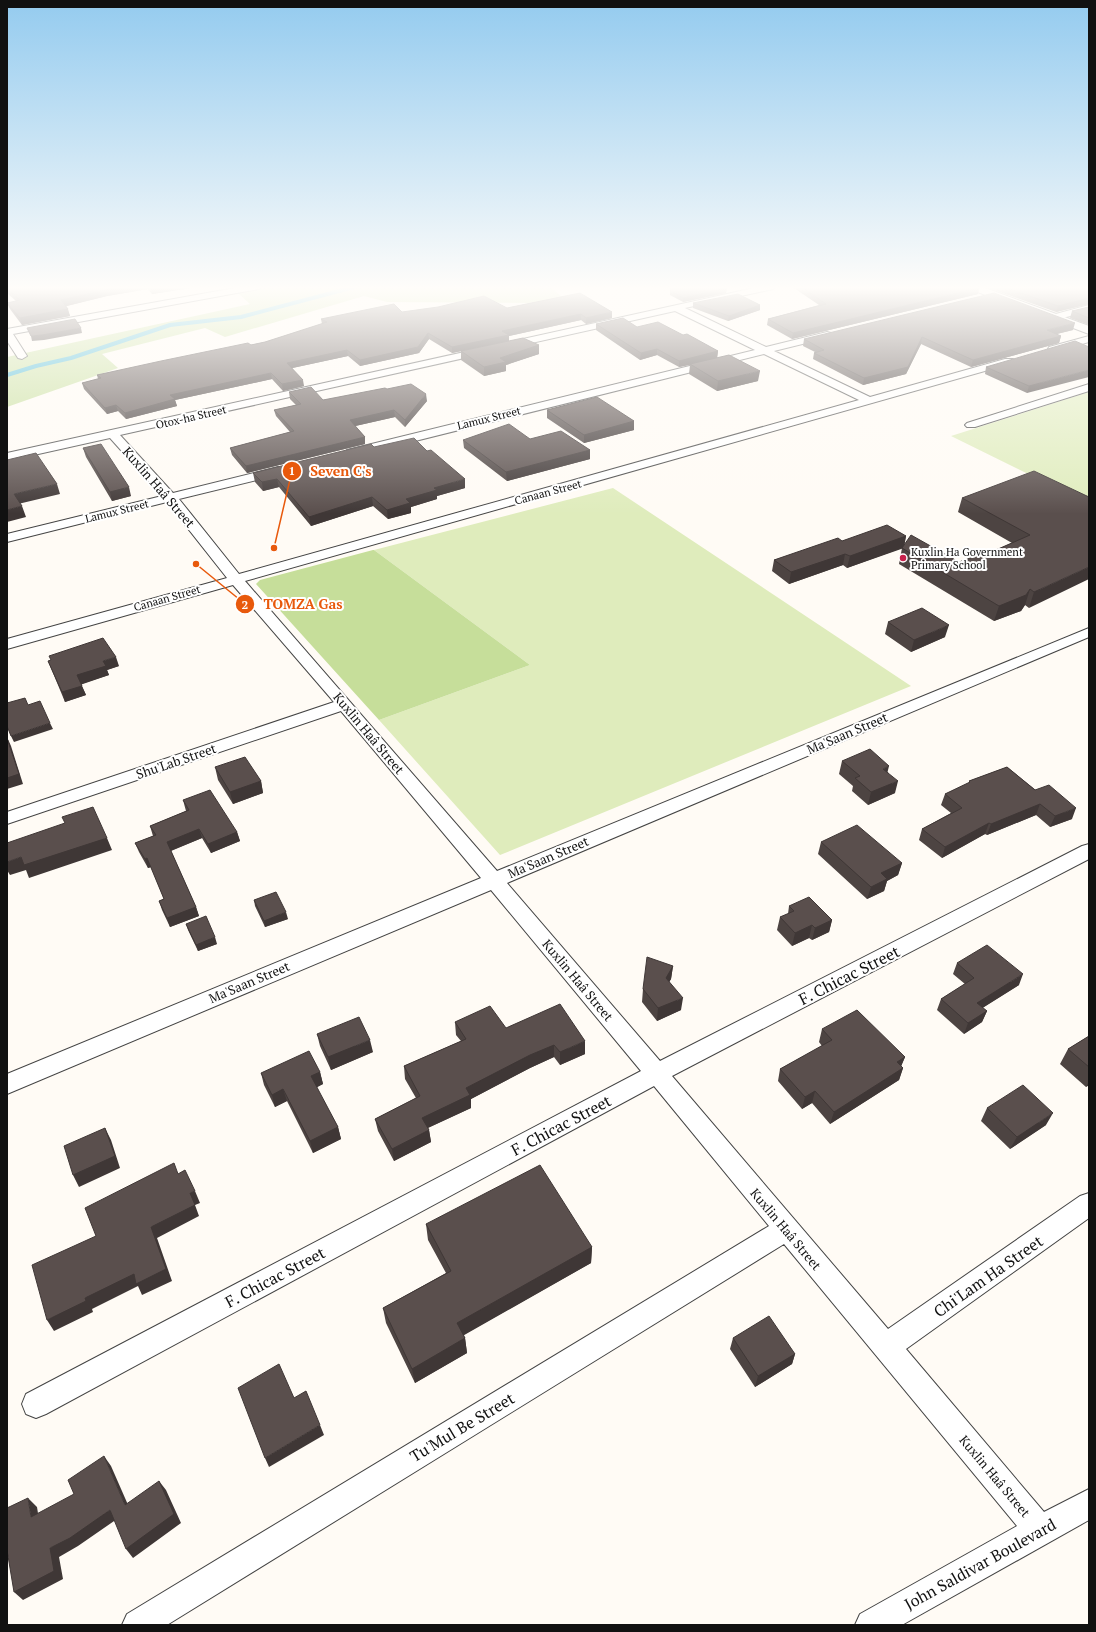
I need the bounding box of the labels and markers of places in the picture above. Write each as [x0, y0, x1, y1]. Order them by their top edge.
callout: Seven C's [282, 458, 380, 484]
place label: Kuxlin Ha Government Primary School [911, 545, 1023, 572]
marker: Kuxlin Ha Government Primary School [898, 553, 908, 563]
callout: TOMZA Gas [235, 591, 351, 617]

